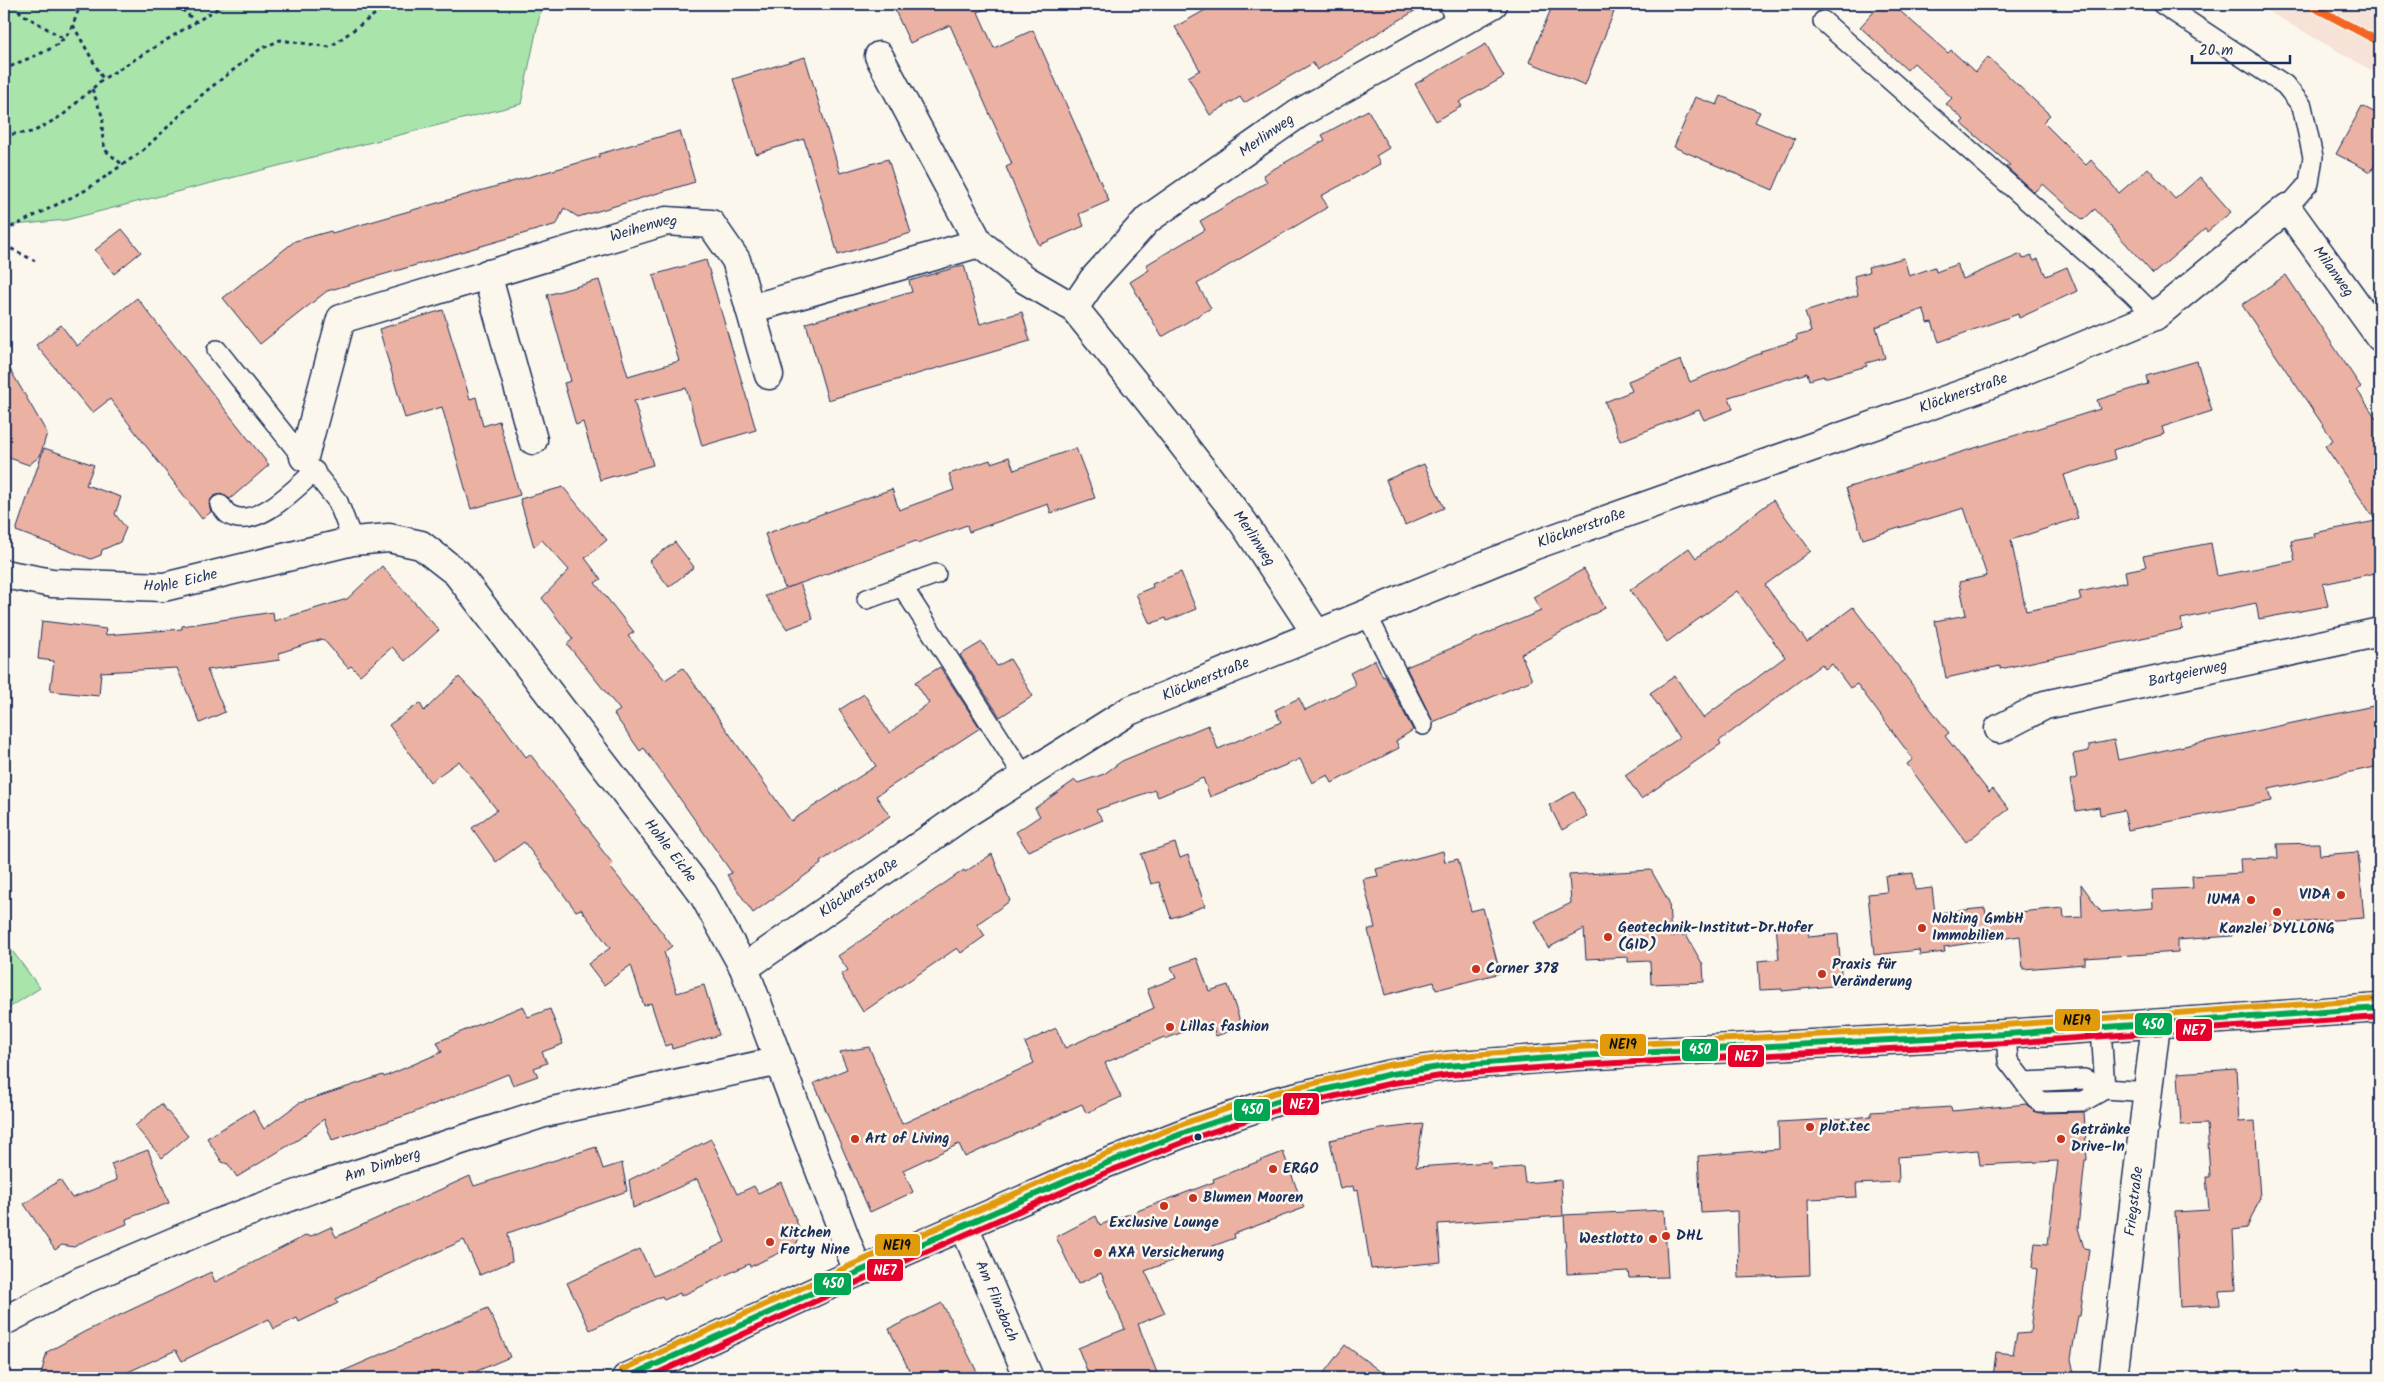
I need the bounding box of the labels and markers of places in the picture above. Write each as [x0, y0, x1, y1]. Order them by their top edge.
place label: VIDA [2299, 883, 2331, 907]
place label: IUMA [2207, 888, 2241, 912]
marker: VIDA [2335, 889, 2347, 901]
marker: IUMA [2245, 894, 2257, 906]
marker: Kanzlei DYLLONG [2271, 906, 2283, 918]
place label: Nolting GmbH Immobilien [1932, 907, 2024, 948]
place label: Geotechnik-Institut-Dr.Hofer (GID) [1618, 916, 1813, 957]
place label: Kanzlei DYLLONG [2219, 917, 2335, 941]
marker: Nolting GmbH Immobilien [1916, 922, 1928, 934]
marker: Geotechnik-Institut-Dr.Hofer (GID) [1602, 931, 1614, 943]
place label: Praxis für Veränderung [1832, 953, 1912, 994]
place label: Corner 378 [1486, 957, 1559, 981]
marker: Corner 378 [1470, 963, 1482, 975]
marker: Praxis für Veränderung [1816, 968, 1828, 980]
place label: Lillas fashion [1180, 1015, 1269, 1039]
marker: Lillas fashion [1164, 1021, 1176, 1033]
place label: plot.tec [1819, 1115, 1871, 1139]
place label: Getränke Drive-In [2071, 1118, 2131, 1159]
marker: plot.tec [1804, 1121, 1816, 1133]
place label: Art of Living [865, 1127, 949, 1151]
unlabelled marker [1193, 1132, 1203, 1142]
marker: Art of Living [849, 1133, 861, 1145]
marker: Getränke Drive-In [2055, 1133, 2067, 1145]
place label: ERGO [1283, 1157, 1319, 1181]
marker: ERGO [1267, 1163, 1279, 1175]
place label: Blumen Mooren [1203, 1186, 1303, 1210]
marker: Blumen Mooren [1187, 1192, 1199, 1204]
marker: Exclusive Lounge [1158, 1200, 1170, 1212]
place label: Exclusive Lounge [1109, 1211, 1219, 1235]
place label: Kitchen Forty Nine [780, 1221, 850, 1262]
place label: DHL [1676, 1224, 1704, 1248]
place label: Westlotto [1579, 1227, 1643, 1251]
marker: DHL [1660, 1230, 1672, 1242]
marker: Westlotto [1647, 1233, 1659, 1245]
marker: Kitchen Forty Nine [764, 1236, 776, 1248]
place label: AXA Versicherung [1108, 1241, 1224, 1265]
marker: AXA Versicherung [1092, 1247, 1104, 1259]

